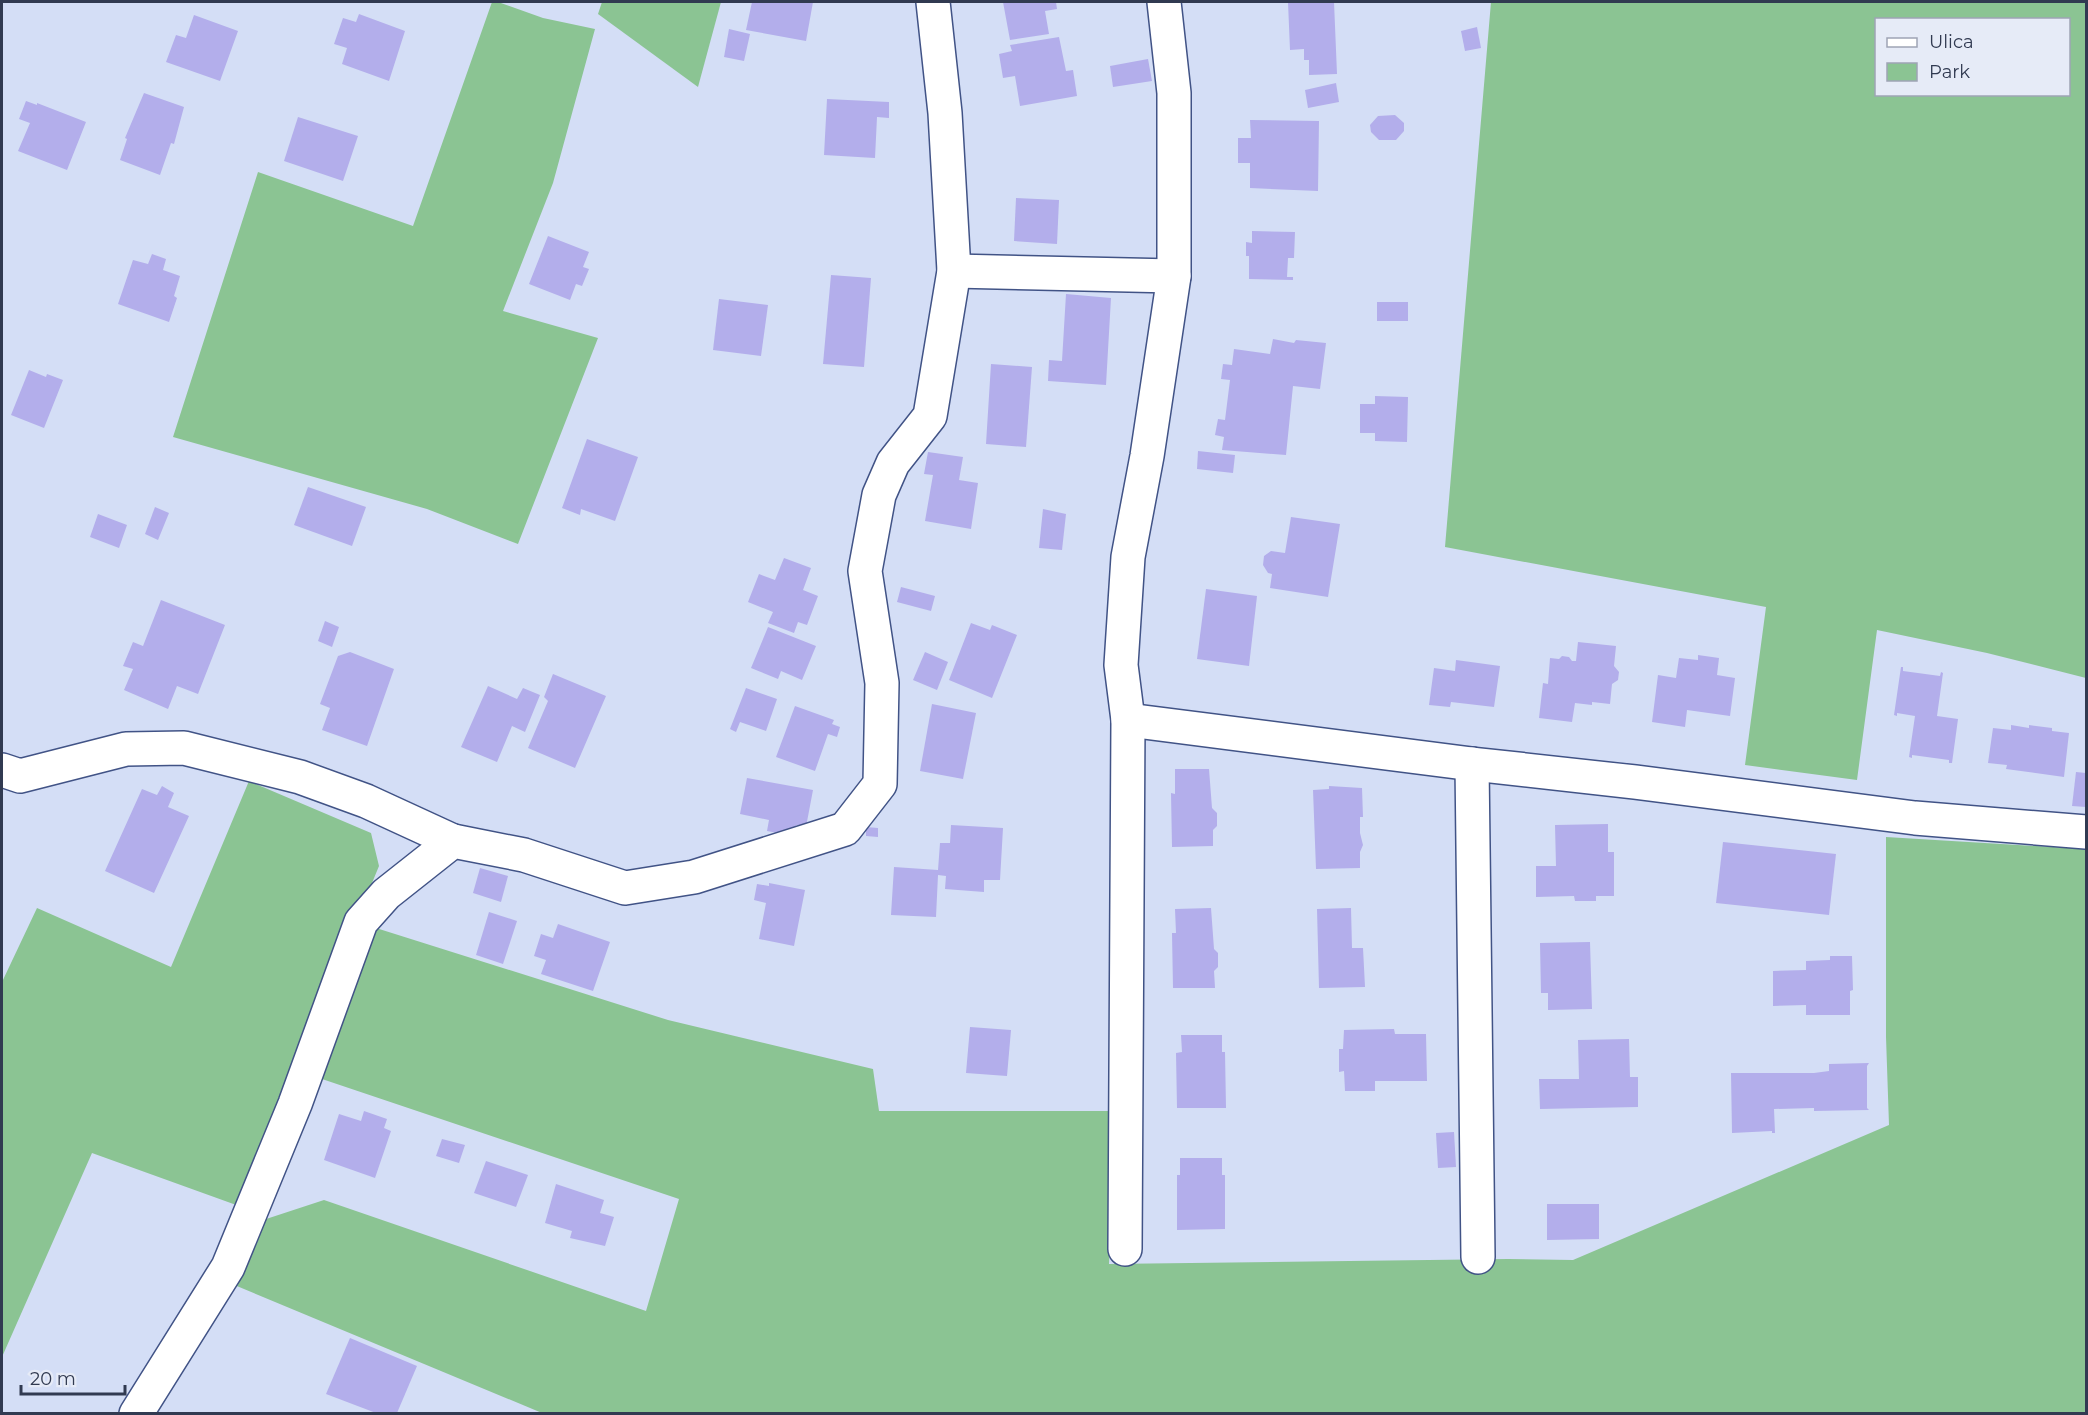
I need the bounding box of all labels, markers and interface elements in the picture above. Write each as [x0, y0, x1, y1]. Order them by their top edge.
legend [1875, 18, 2070, 96]
text: Ulica [1929, 31, 1974, 53]
text: Park [1929, 61, 1970, 83]
scale bar [21, 1358, 124, 1396]
text: 20 m [30, 1368, 76, 1390]

